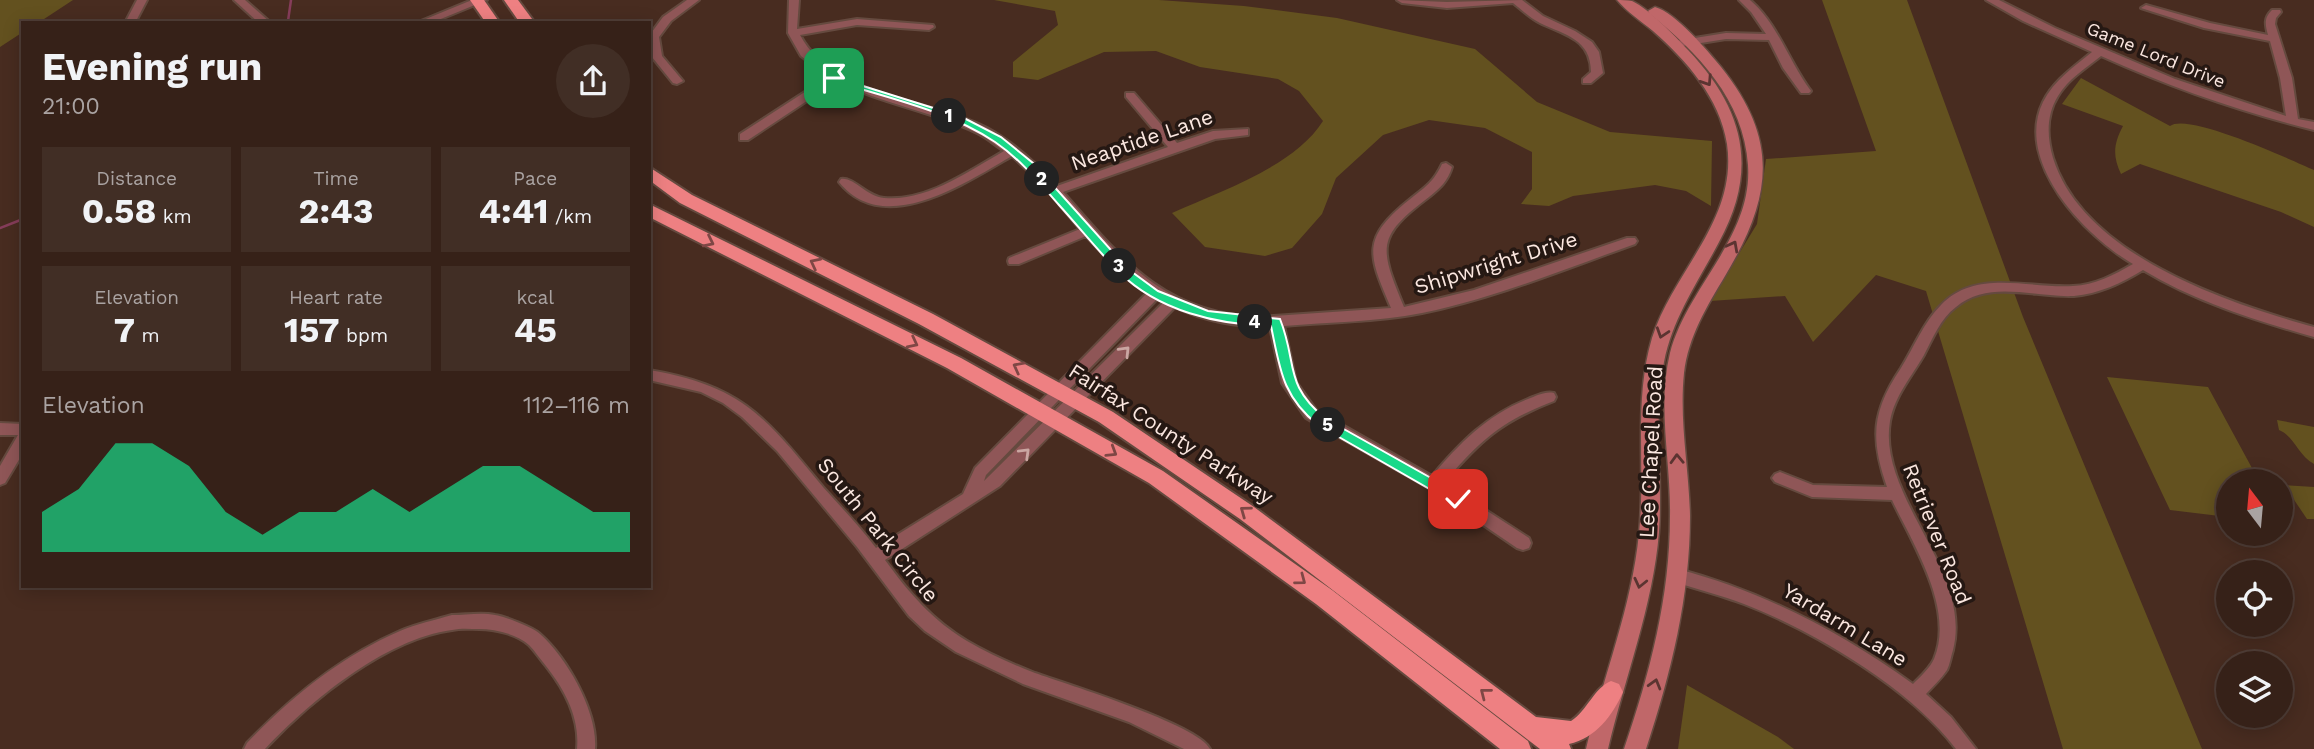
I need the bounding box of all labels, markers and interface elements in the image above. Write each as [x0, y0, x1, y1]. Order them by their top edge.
street label: Game Lord Drive [2084, 17, 2228, 92]
button: share [556, 44, 630, 118]
text: Evening run [42, 45, 262, 89]
pin [804, 48, 864, 108]
icon: arrive [815, 59, 853, 97]
one-way arrow [1698, 73, 1711, 86]
text: 21:00 [42, 93, 100, 120]
pin: 1 [932, 99, 967, 134]
text: 1 [944, 104, 953, 127]
street label: Neaptide Lane [1068, 104, 1216, 176]
pin: 2 [1024, 162, 1060, 196]
text: Distance [96, 167, 177, 190]
text: Time [313, 167, 359, 190]
text: Pace [513, 167, 557, 190]
text: 2 [1036, 167, 1047, 190]
text: 0.58 [82, 190, 156, 232]
text: 2:43 [299, 190, 373, 232]
text: 4:41 [478, 190, 549, 232]
text: km [156, 205, 192, 228]
text: /km [549, 205, 592, 228]
street label: Shipwright Drive [1411, 226, 1580, 299]
one-way arrow [702, 234, 714, 248]
one-way arrow [1725, 240, 1739, 253]
pin: 3 [1102, 248, 1136, 284]
text: 3 [1113, 254, 1124, 277]
one-way arrow [810, 258, 822, 272]
text: Elevation [94, 286, 179, 309]
text: Heart rate [289, 286, 383, 309]
text: kcal [517, 286, 554, 309]
pin: 4 [1238, 304, 1272, 340]
text: 7 [114, 309, 135, 351]
text: 157 [284, 309, 340, 351]
text: 45 [514, 309, 557, 351]
text: 4 [1248, 310, 1261, 333]
text: m [135, 324, 160, 347]
text: bpm [340, 324, 388, 347]
one-way arrow [1656, 327, 1671, 339]
one-way arrow [906, 334, 918, 348]
one-way arrow [1116, 346, 1129, 359]
street label: Fairfax County Parkway [1064, 358, 1278, 509]
one-way arrow [1013, 362, 1025, 375]
street label: Lee Chapel Road [1634, 365, 1667, 539]
text: Elevation [42, 392, 145, 419]
text: 112–116 m [523, 392, 630, 419]
pin: 5 [1310, 408, 1346, 442]
text: 5 [1322, 413, 1333, 436]
one-way arrow [1105, 444, 1118, 457]
one-way arrow [1017, 449, 1030, 462]
street label: South Park Circle [813, 453, 944, 607]
one-way arrow [1669, 453, 1684, 464]
street label: Retriever Road [1898, 460, 1977, 608]
pin [1428, 469, 1488, 529]
north arrow [2216, 469, 2292, 546]
map controls [2216, 469, 2293, 728]
icon: check [1439, 480, 1477, 518]
one-way arrow [1240, 507, 1253, 519]
button: locate [2216, 560, 2293, 637]
one-way arrow [1293, 571, 1306, 584]
one-way arrow [1634, 577, 1649, 589]
street label: Yardarm Lane [1779, 578, 1912, 672]
button: layers [2216, 651, 2293, 728]
one-way arrow [1647, 678, 1661, 690]
one-way arrow [1481, 688, 1493, 701]

